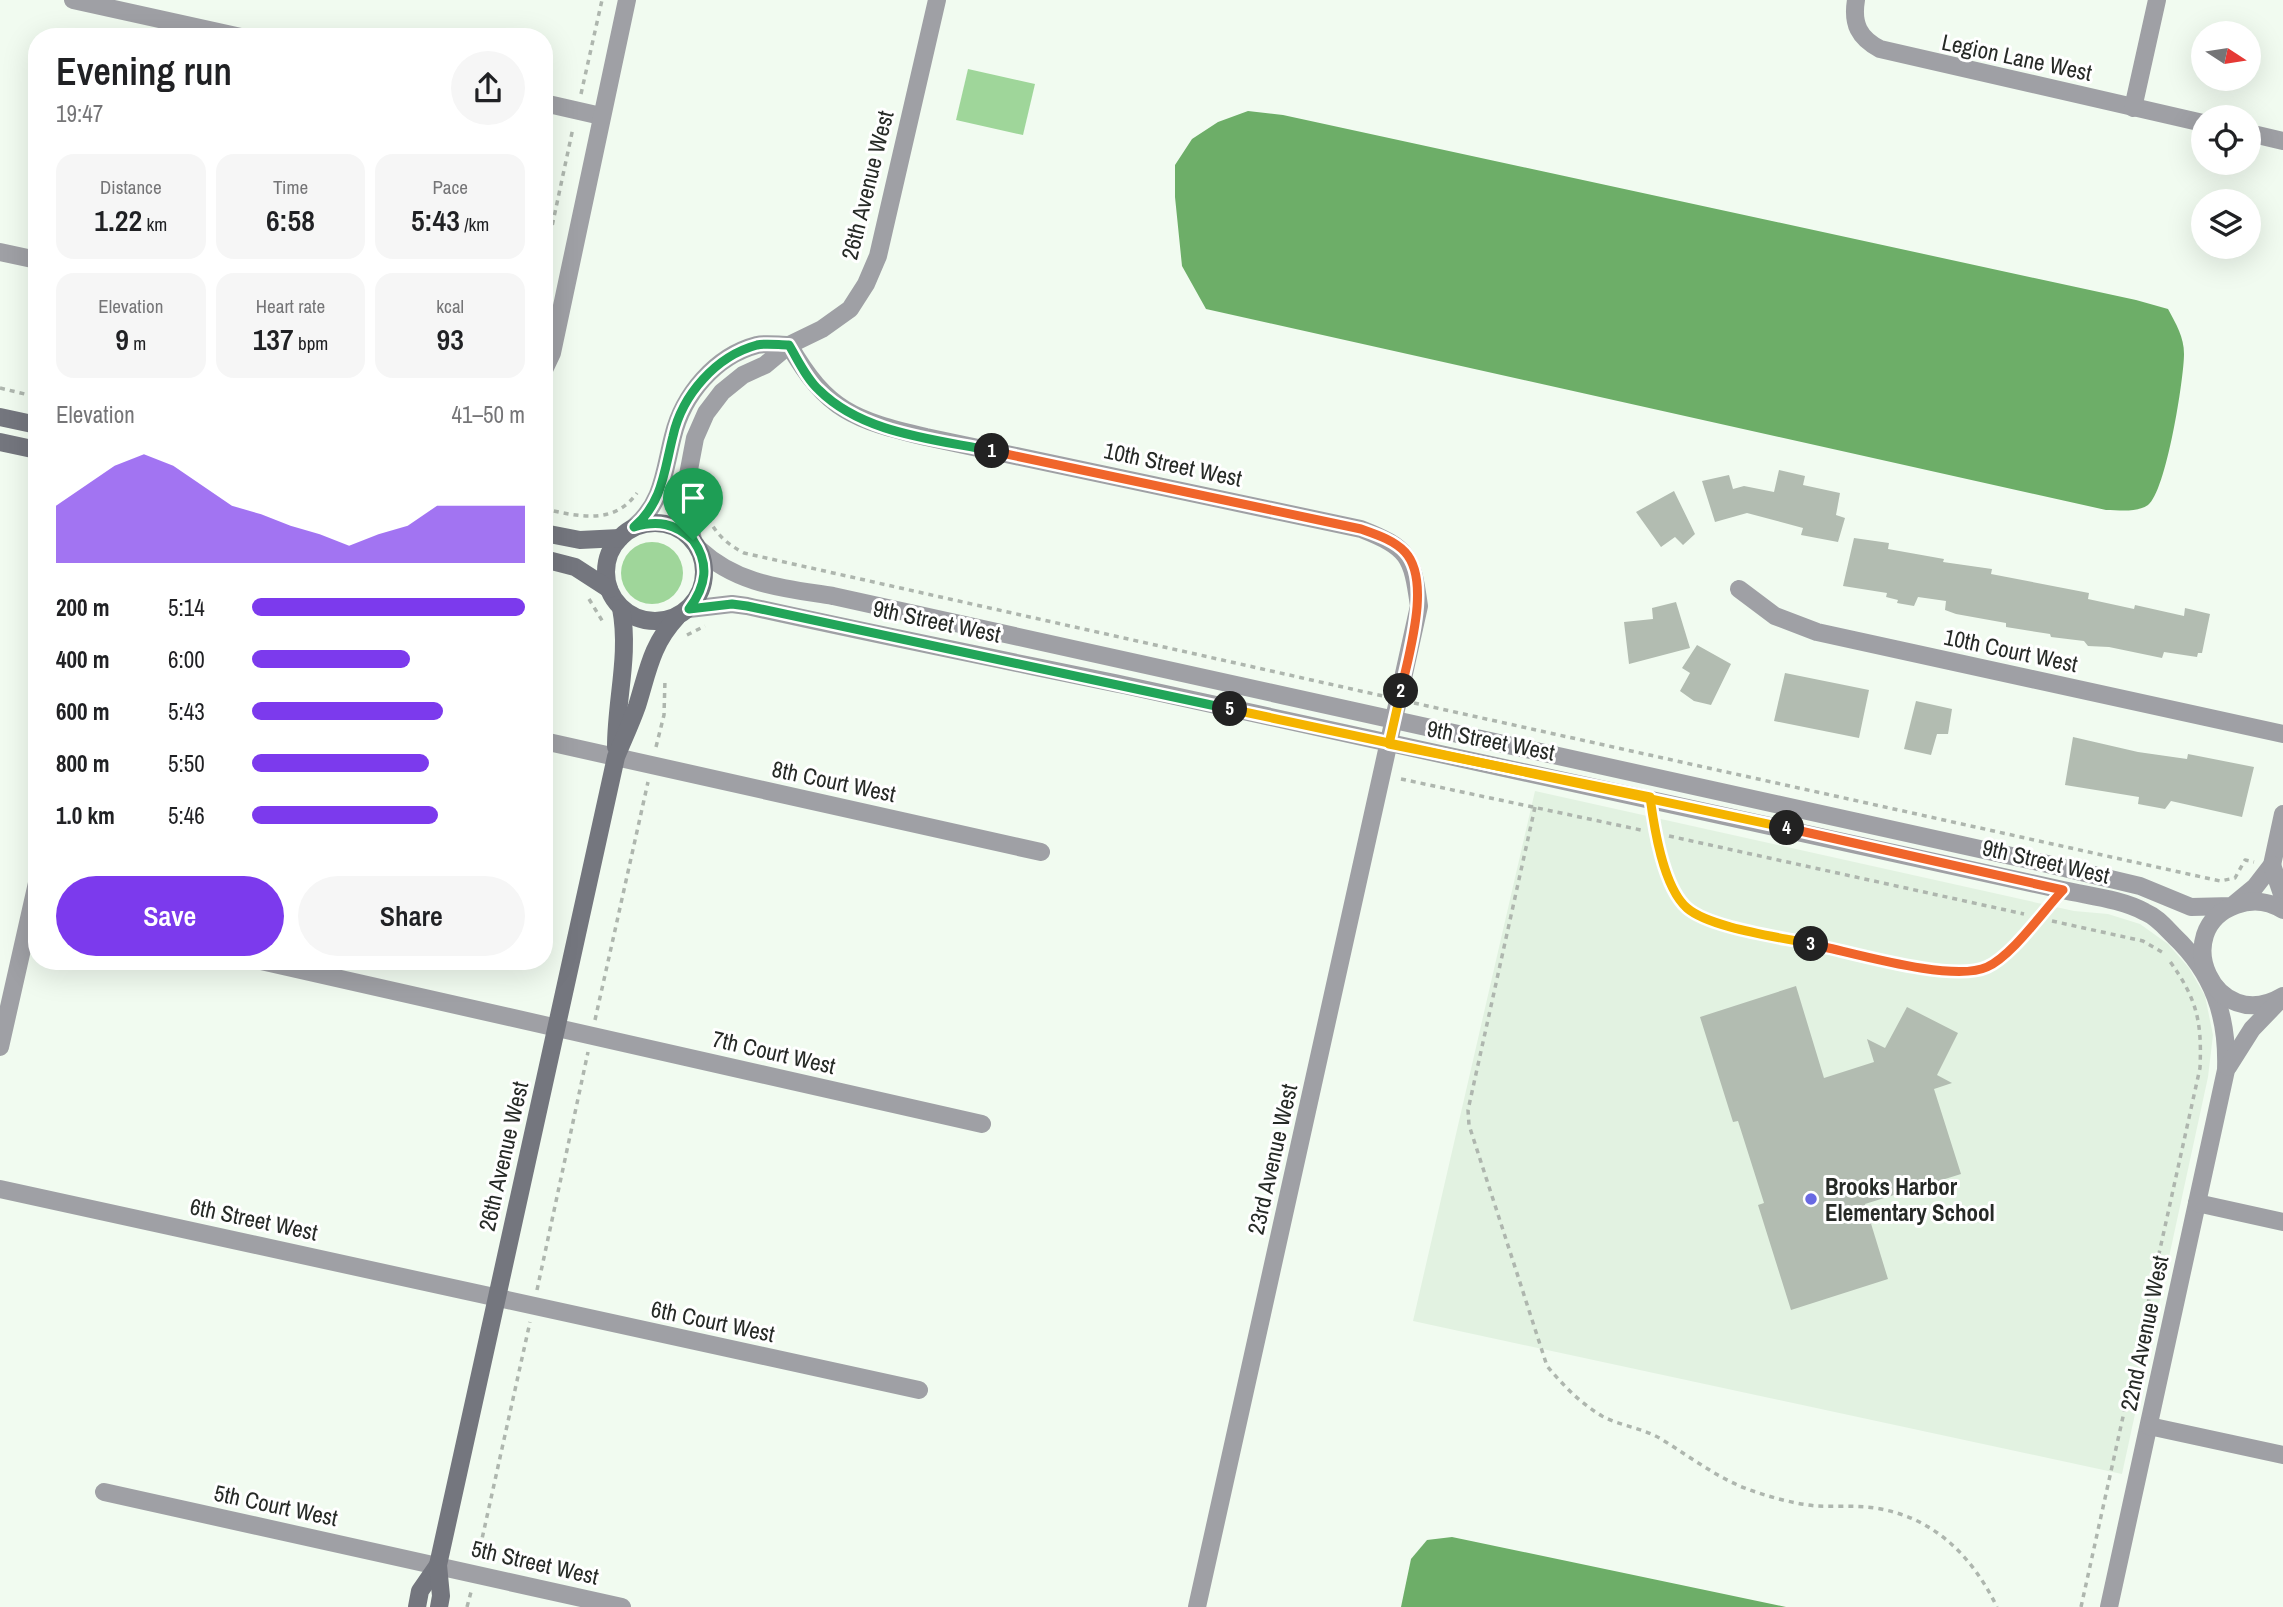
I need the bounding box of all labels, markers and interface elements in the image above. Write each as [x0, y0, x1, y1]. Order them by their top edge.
north arrow [2191, 21, 2261, 91]
map controls [2191, 21, 2261, 259]
street label: Legion Lane West [1939, 26, 2095, 88]
text: Evening run [56, 46, 232, 97]
button: share [451, 51, 525, 125]
text: 19:47 [56, 98, 103, 129]
button: locate [2191, 105, 2261, 175]
street label: 26th Avenue West [834, 107, 900, 263]
text: Distance [100, 174, 162, 200]
text: Time [273, 174, 308, 200]
text: Pace [432, 174, 468, 200]
button: layers [2191, 189, 2261, 259]
text: 1.22 [94, 200, 142, 240]
text: 6:58 [266, 200, 315, 240]
text: 5:43 [411, 200, 460, 240]
text: km [142, 211, 167, 237]
text: /km [460, 211, 489, 237]
text: Elevation [98, 293, 163, 319]
text: Heart rate [256, 293, 325, 319]
text: kcal [436, 293, 464, 319]
text: 9 [115, 319, 129, 359]
text: 137 [253, 319, 294, 359]
text: 93 [436, 319, 464, 359]
text: m [129, 330, 146, 356]
text: bpm [294, 330, 328, 356]
text: Elevation [56, 399, 135, 430]
text: 41–50 m [452, 399, 525, 430]
pin: 1 [974, 434, 1010, 468]
street label: 10th Street West [1101, 434, 1245, 494]
text: 1 [987, 437, 996, 463]
pin [663, 468, 723, 540]
icon: arrive [674, 479, 712, 517]
text: 200 m [56, 592, 109, 623]
text: 5:14 [168, 592, 205, 623]
street label: 9th Street West [870, 592, 1004, 650]
street label: 10th Court West [1941, 621, 2081, 679]
text: 400 m [56, 644, 109, 675]
text: 6:00 [168, 644, 205, 675]
pin: 2 [1384, 674, 1418, 708]
text: 2 [1396, 677, 1405, 703]
pin: 5 [1212, 692, 1248, 726]
text: 5 [1225, 695, 1234, 721]
text: 600 m [56, 696, 109, 727]
text: 5:43 [168, 696, 205, 727]
street label: 9th Street West [1424, 712, 1558, 768]
text: 800 m [56, 748, 109, 779]
text: 5:50 [168, 748, 205, 779]
street label: 8th Court West [769, 753, 899, 809]
text: 1.0 km [56, 800, 115, 831]
text: 5:46 [168, 800, 205, 831]
pin: 4 [1770, 810, 1804, 846]
text: 4 [1782, 814, 1791, 840]
street label: 9th Street West [1979, 831, 2113, 891]
button: Save [56, 876, 284, 956]
button: Share [298, 876, 525, 956]
pin: 3 [1794, 926, 1828, 962]
text: 3 [1806, 930, 1815, 956]
street label: 7th Court West [709, 1023, 839, 1081]
street label: 26th Avenue West [471, 1078, 535, 1234]
street label: 23rd Avenue West [1240, 1081, 1304, 1237]
place label: Brooks Harbor Elementary School [1825, 1171, 1995, 1228]
street label: 6th Street West [187, 1190, 321, 1248]
marker: Brooks Harbor Elementary School [1803, 1191, 1819, 1207]
street label: 22nd Avenue West [2112, 1253, 2176, 1413]
street label: 6th Court West [648, 1293, 778, 1349]
street label: 5th Court West [211, 1477, 341, 1533]
street label: 5th Street West [468, 1532, 602, 1592]

